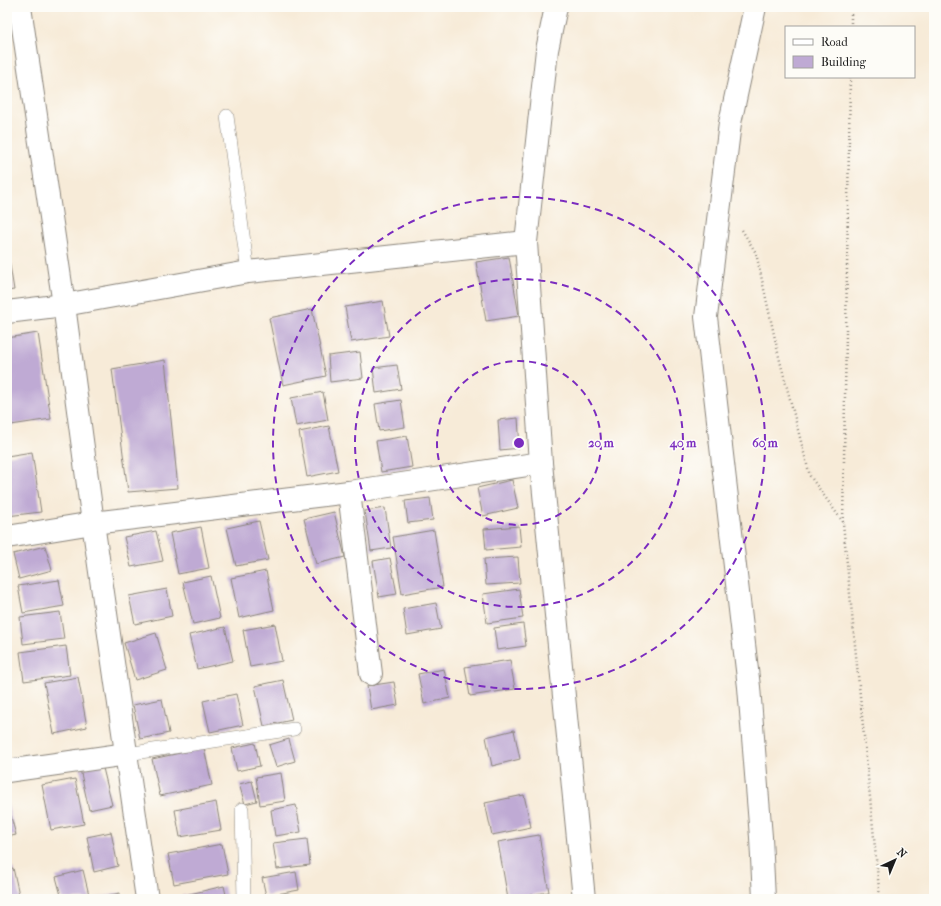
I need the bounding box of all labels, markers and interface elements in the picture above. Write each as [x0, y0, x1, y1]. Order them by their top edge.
legend [785, 26, 915, 78]
text: Road [821, 35, 848, 49]
text: Building [821, 55, 866, 69]
centre of rings [512, 436, 526, 450]
text: 20 m [588, 436, 615, 450]
text: 40 m [669, 436, 697, 451]
text: 60 m [752, 436, 779, 450]
north arrow [875, 840, 915, 880]
text: N [894, 846, 910, 861]

